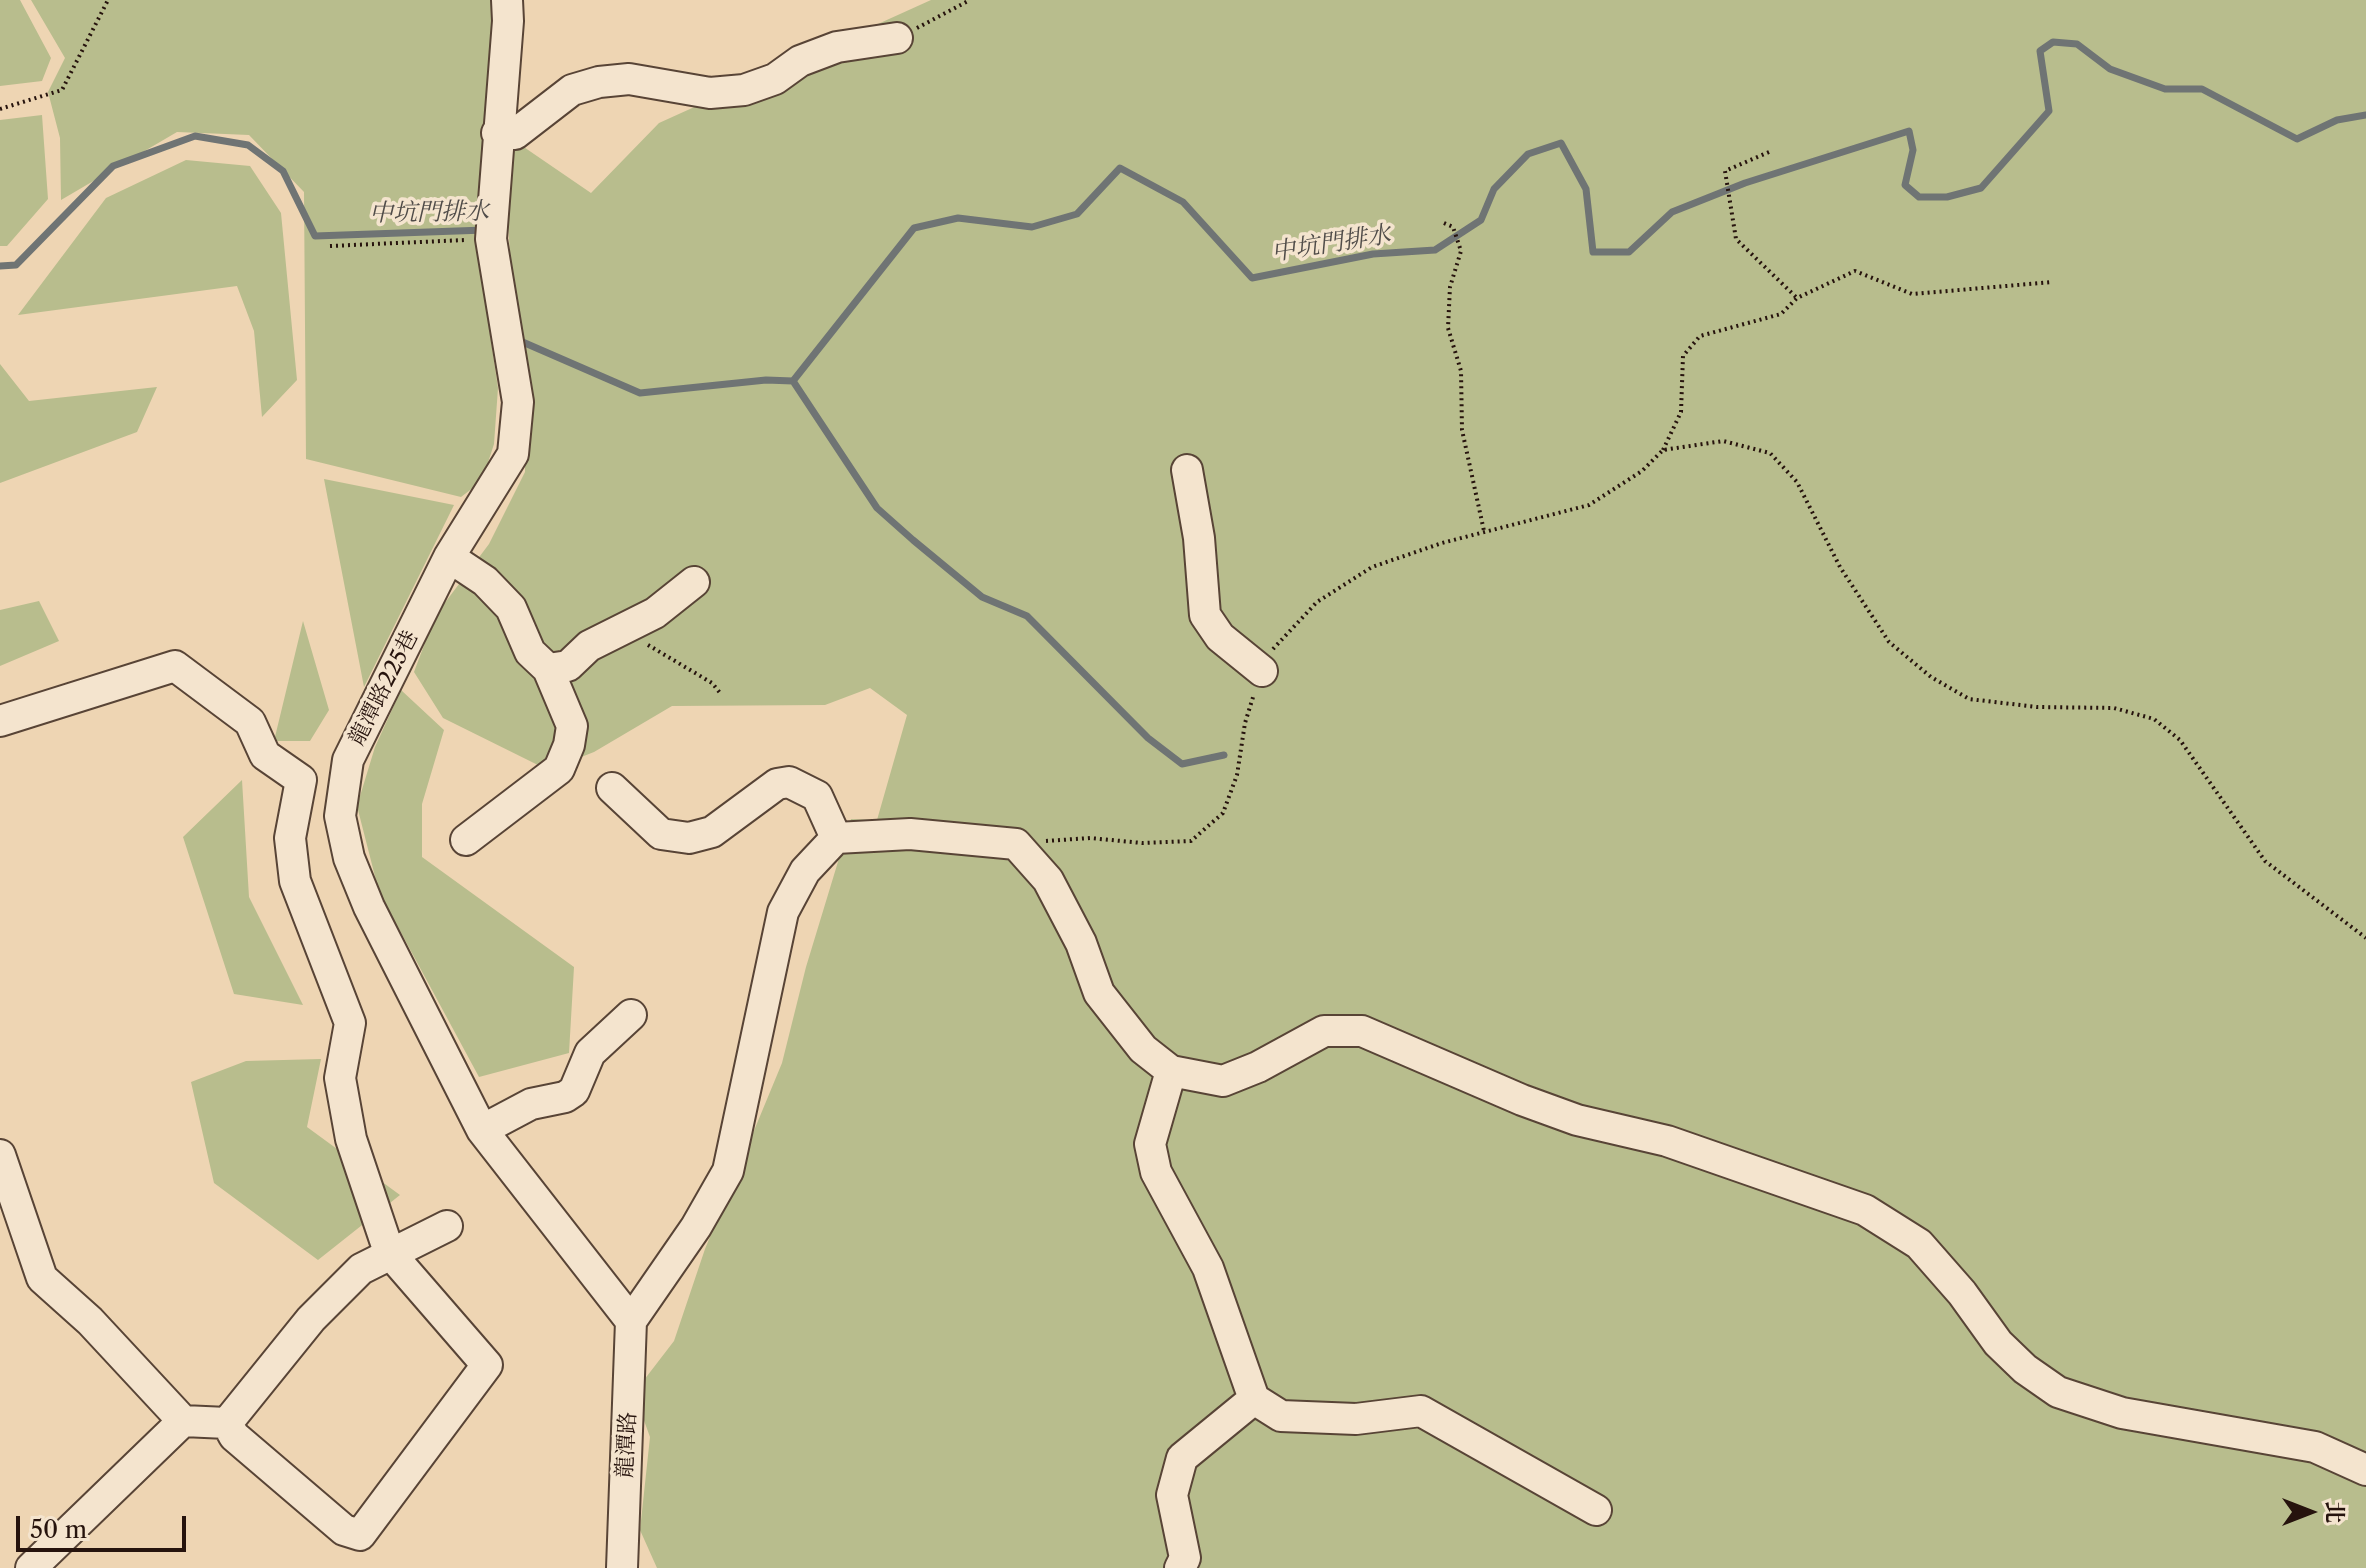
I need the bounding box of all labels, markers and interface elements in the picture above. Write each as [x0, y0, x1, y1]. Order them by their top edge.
water label: 中坑門排水 [369, 198, 489, 228]
water label: 中坑門排水 [1269, 220, 1393, 268]
street label: 龍潭路225巷 [344, 626, 424, 750]
street label: 龍潭路 [612, 1411, 642, 1479]
north arrow [2270, 1472, 2350, 1552]
scale bar [20, 1500, 190, 1550]
text: 北 [2321, 1501, 2348, 1523]
text: 50 m [30, 1515, 87, 1544]

